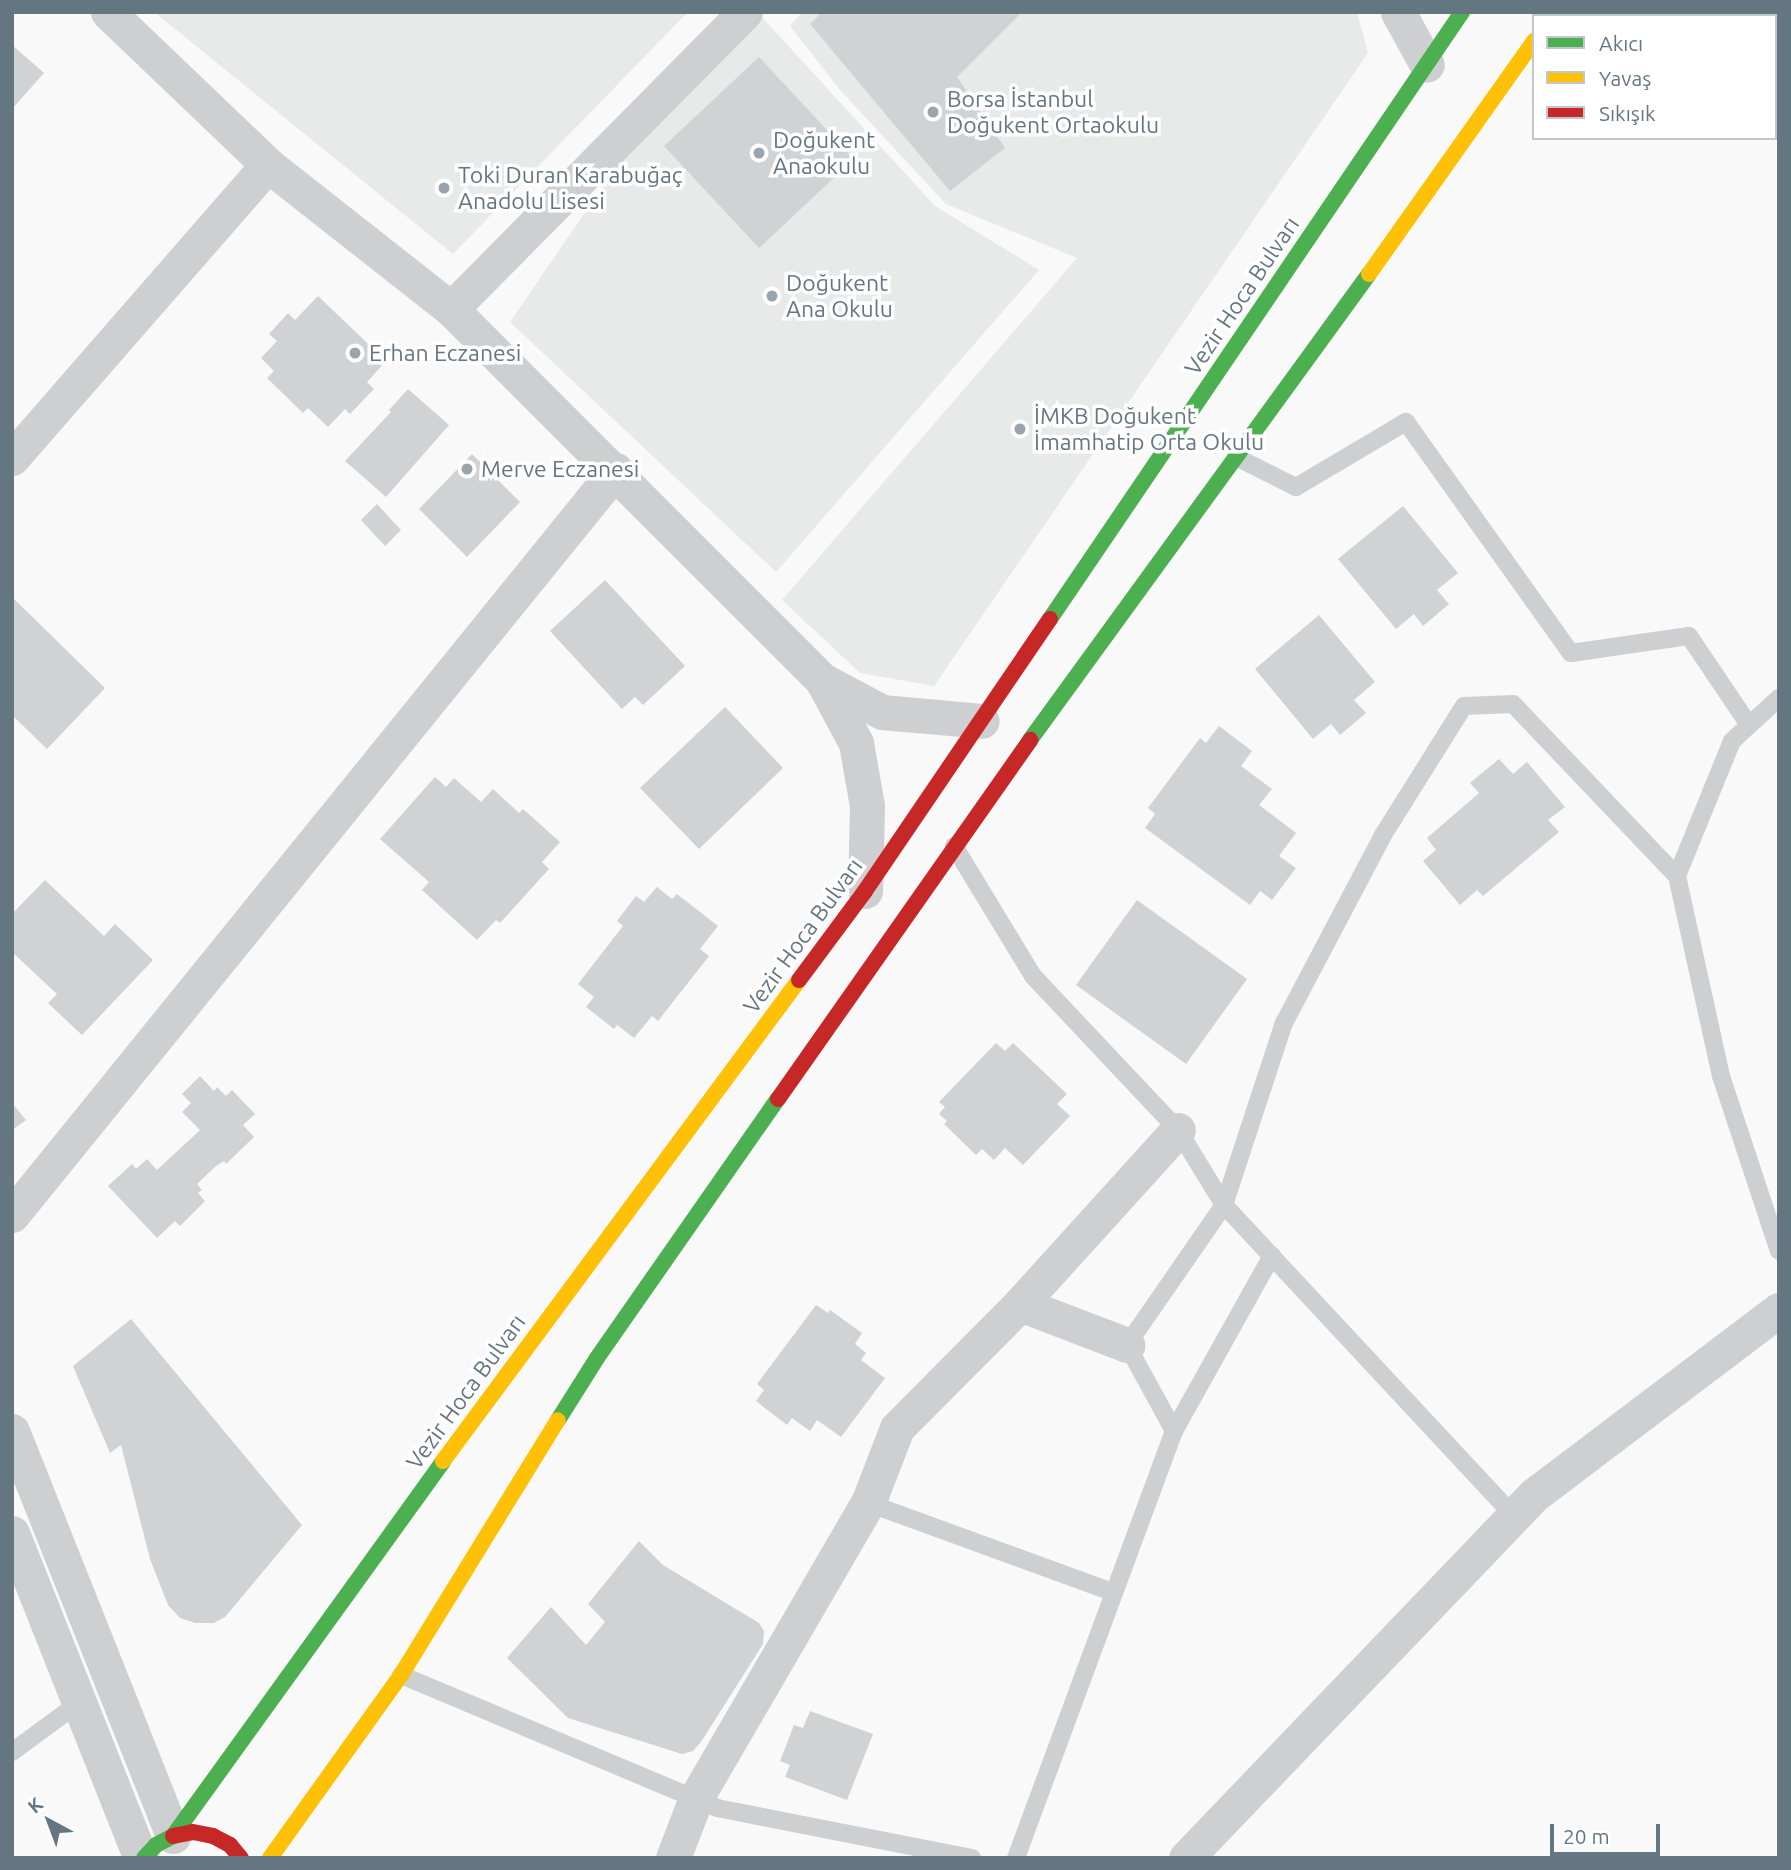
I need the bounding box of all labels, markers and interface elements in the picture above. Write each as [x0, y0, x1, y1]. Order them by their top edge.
legend [1532, 14, 1777, 140]
text: Akıcı [1599, 31, 1643, 55]
text: Yavaş [1599, 66, 1651, 90]
place label: Borsa İstanbul Doğukent Ortaokulu [947, 85, 1159, 139]
text: Sıkışık [1599, 101, 1656, 125]
marker: Borsa İstanbul Doğukent Ortaokulu [925, 104, 941, 120]
place label: Doğukent Anaokulu [773, 126, 875, 180]
marker: Doğukent Anaokulu [751, 145, 767, 161]
place label: Toki Duran Karabuğaç Anadolu Lisesi [458, 161, 683, 215]
marker: Toki Duran Karabuğaç Anadolu Lisesi [436, 180, 452, 196]
street label: Vezir Hoca Bulvarı [1179, 212, 1305, 380]
place label: Doğukent Ana Okulu [786, 269, 893, 323]
marker: Doğukent Ana Okulu [764, 288, 780, 304]
place label: Erhan Eczanesi [369, 339, 521, 367]
marker: Erhan Eczanesi [347, 345, 363, 361]
place label: İMKB Doğukent İmamhatip Orta Okulu [1034, 402, 1264, 456]
marker: İMKB Doğukent İmamhatip Orta Okulu [1012, 421, 1028, 437]
place label: Merve Eczanesi [481, 455, 639, 483]
marker: Merve Eczanesi [459, 461, 475, 477]
street label: Vezir Hoca Bulvarı [737, 853, 869, 1019]
street label: Vezir Hoca Bulvarı [400, 1309, 532, 1475]
north arrow [14, 1786, 84, 1856]
text: K [23, 1793, 47, 1818]
scale bar [1553, 1811, 1663, 1855]
text: 20 m [1563, 1824, 1610, 1848]

